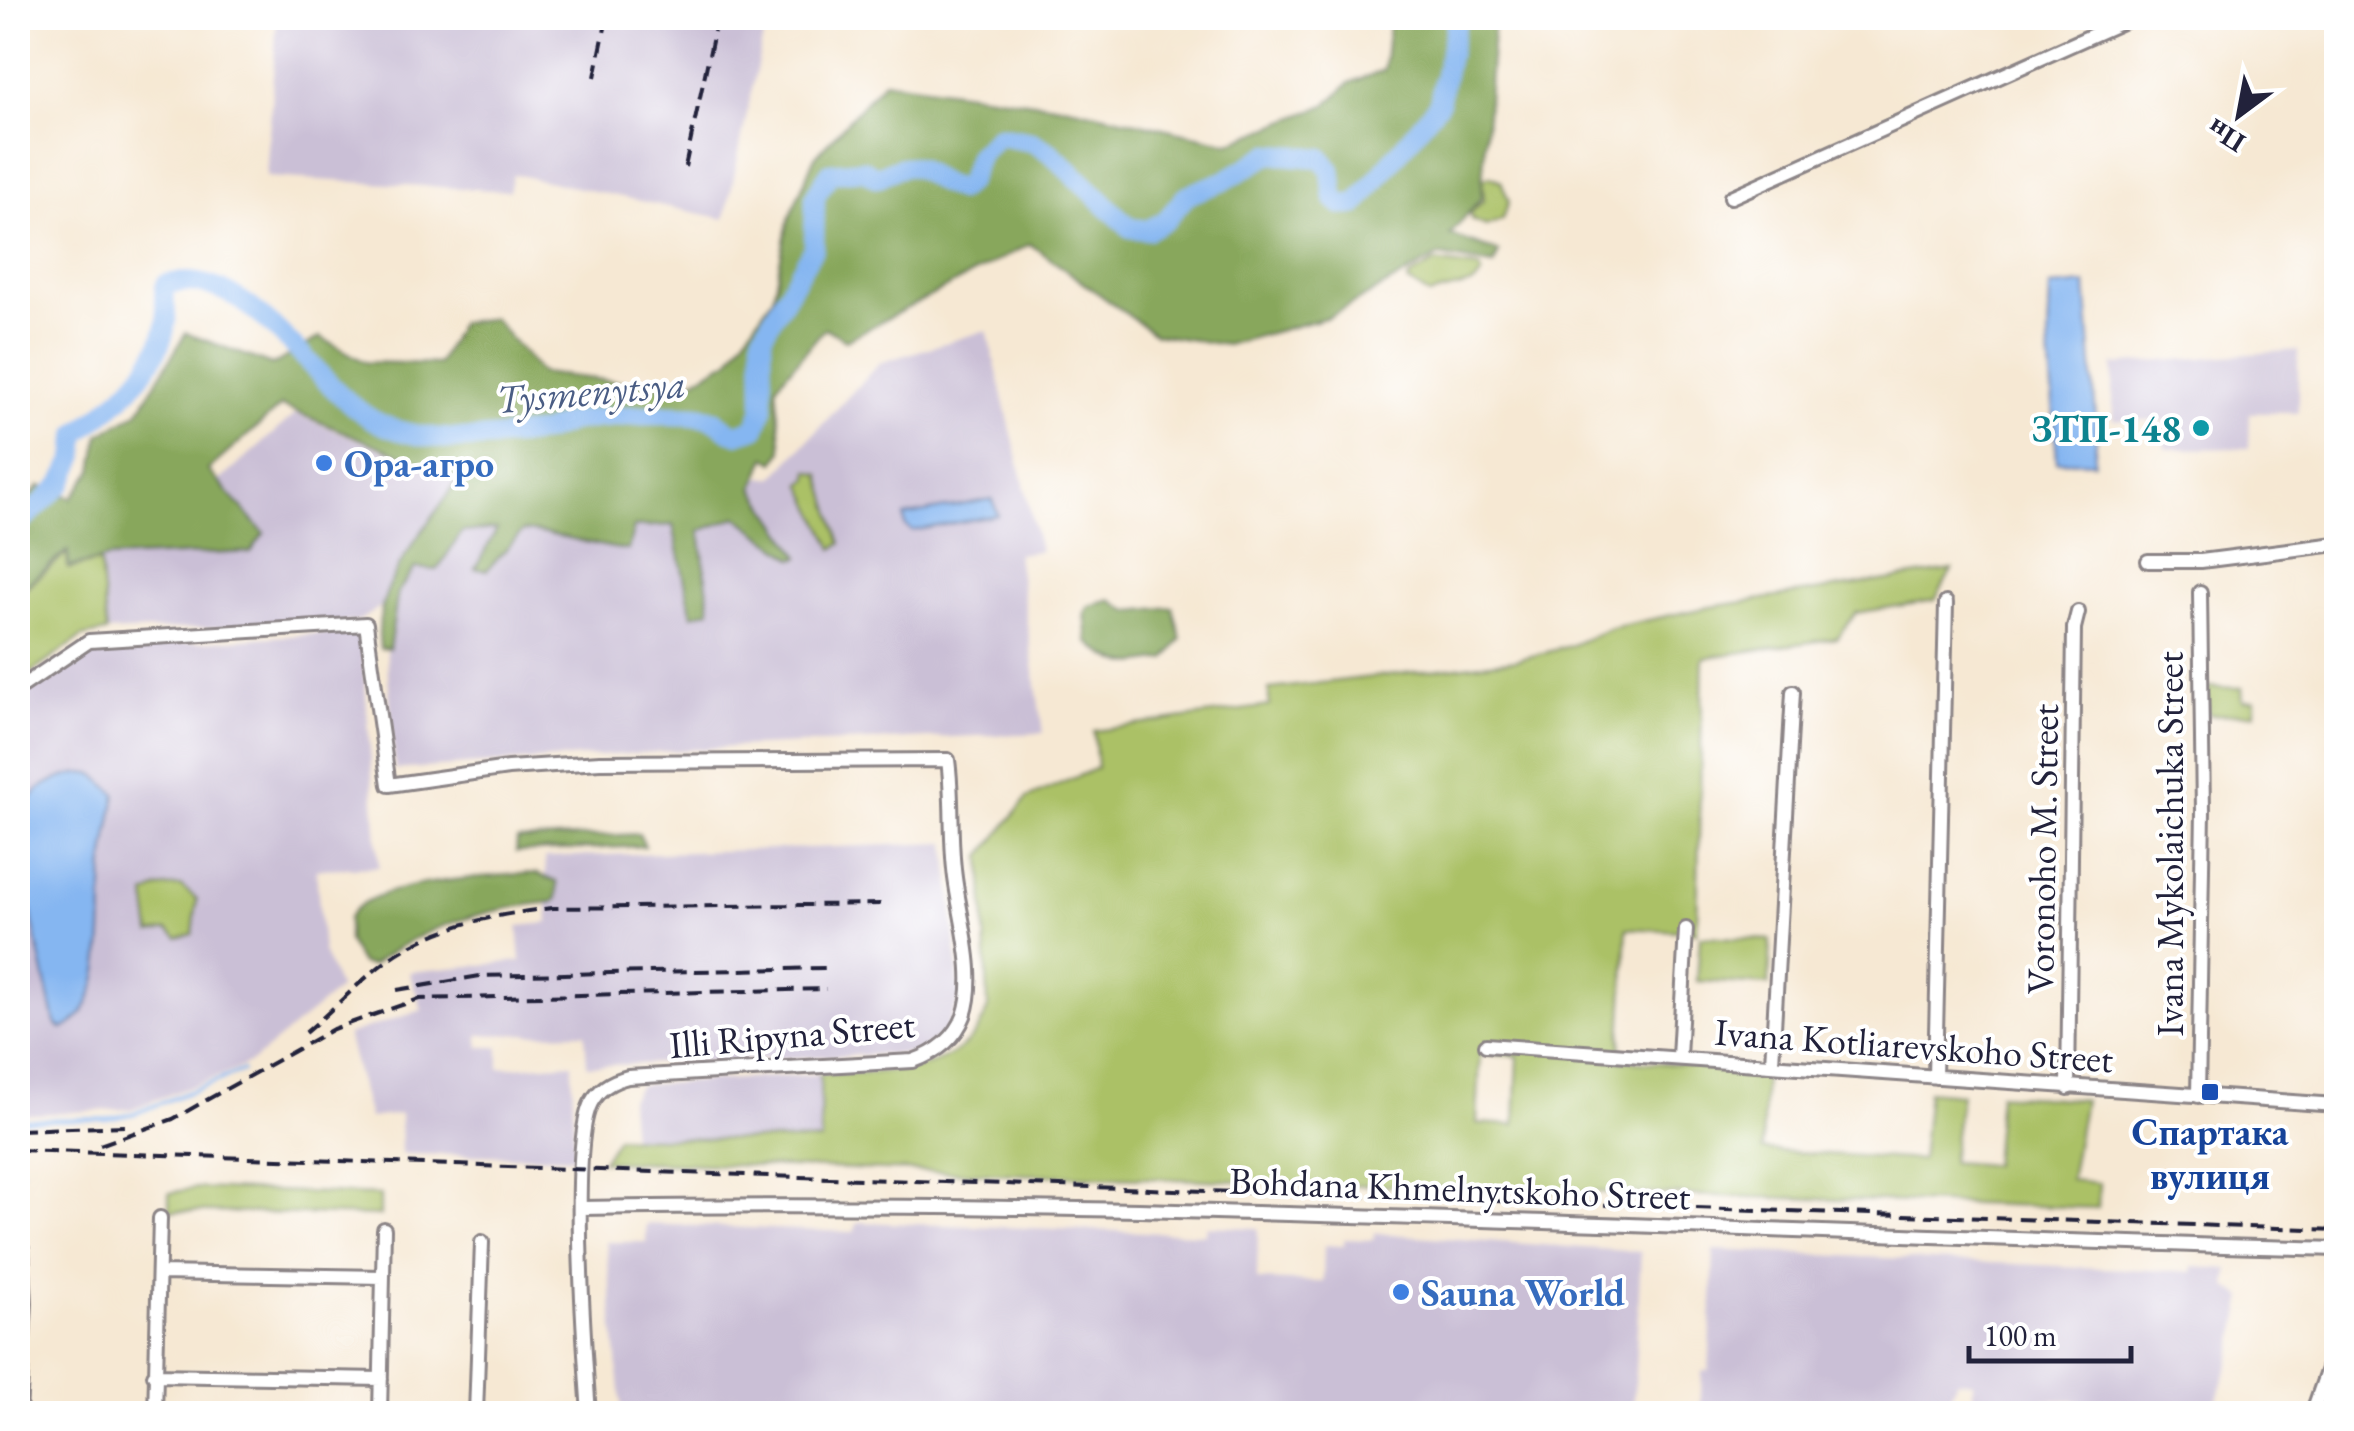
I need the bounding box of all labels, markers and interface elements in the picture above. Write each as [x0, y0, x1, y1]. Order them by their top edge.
north arrow [2189, 65, 2289, 165]
text: Пн [2200, 111, 2252, 162]
water label: Tysmenytsya [494, 357, 688, 425]
place label: ЗТП-148 [2031, 404, 2181, 453]
marker: ЗТП-148 [2190, 417, 2212, 439]
place label: Ора-агро [344, 439, 494, 488]
marker: Ора-агро [313, 452, 335, 474]
street label: Ivana Mykolaichuka Street [2145, 651, 2194, 1037]
street label: Voronoho M. Street [2015, 703, 2069, 995]
street label: Illi Ripyna Street [667, 999, 917, 1069]
street label: Ivana Kotliarevskoho Street [1713, 1007, 2115, 1083]
marker: Спартака вулиця [2199, 1081, 2221, 1103]
place label: Спартака вулиця [2132, 1107, 2289, 1200]
street label: Bohdana Khmelnytskoho Street [1229, 1155, 1691, 1221]
place label: Sauna World [1421, 1268, 1625, 1317]
marker: Sauna World [1390, 1281, 1412, 1303]
scale bar [1969, 1301, 2132, 1363]
text: 100 m [1984, 1316, 2057, 1355]

